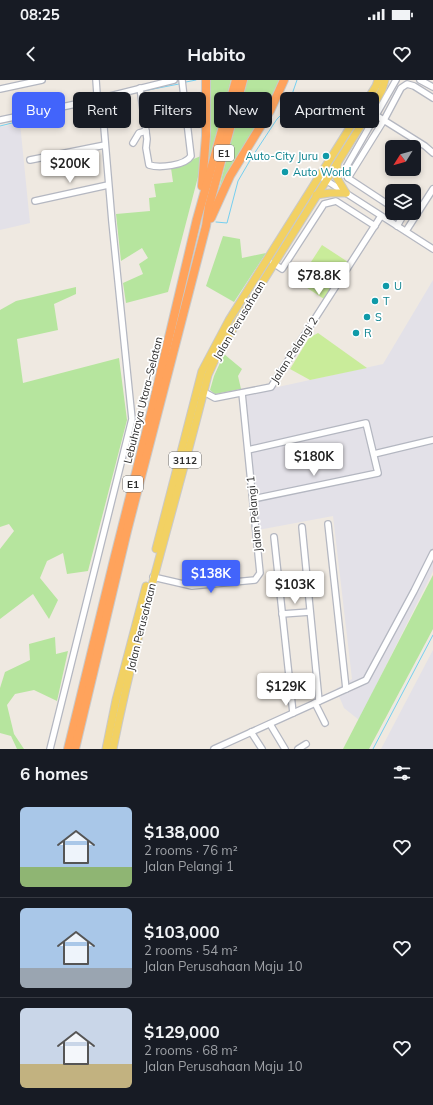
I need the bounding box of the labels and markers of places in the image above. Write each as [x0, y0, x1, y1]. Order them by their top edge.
place label: Auto-City Juru [246, 149, 318, 163]
pin: $200K [42, 150, 98, 184]
marker: Auto-City Juru [321, 151, 331, 161]
place label: Auto World [293, 165, 351, 179]
marker: Auto World [280, 167, 290, 177]
pin: $78.8K [286, 262, 352, 296]
place label: U [394, 279, 402, 293]
marker: U [381, 281, 391, 291]
place label: T [383, 294, 390, 308]
marker: T [370, 296, 380, 306]
place label: S [375, 310, 382, 324]
marker: S [362, 312, 372, 322]
place label: R [364, 326, 372, 340]
marker: R [351, 328, 361, 338]
pin: $180K [286, 443, 342, 477]
pin: $138K [183, 560, 239, 594]
pin: $103K [267, 571, 323, 605]
pin: $129K [258, 673, 314, 707]

